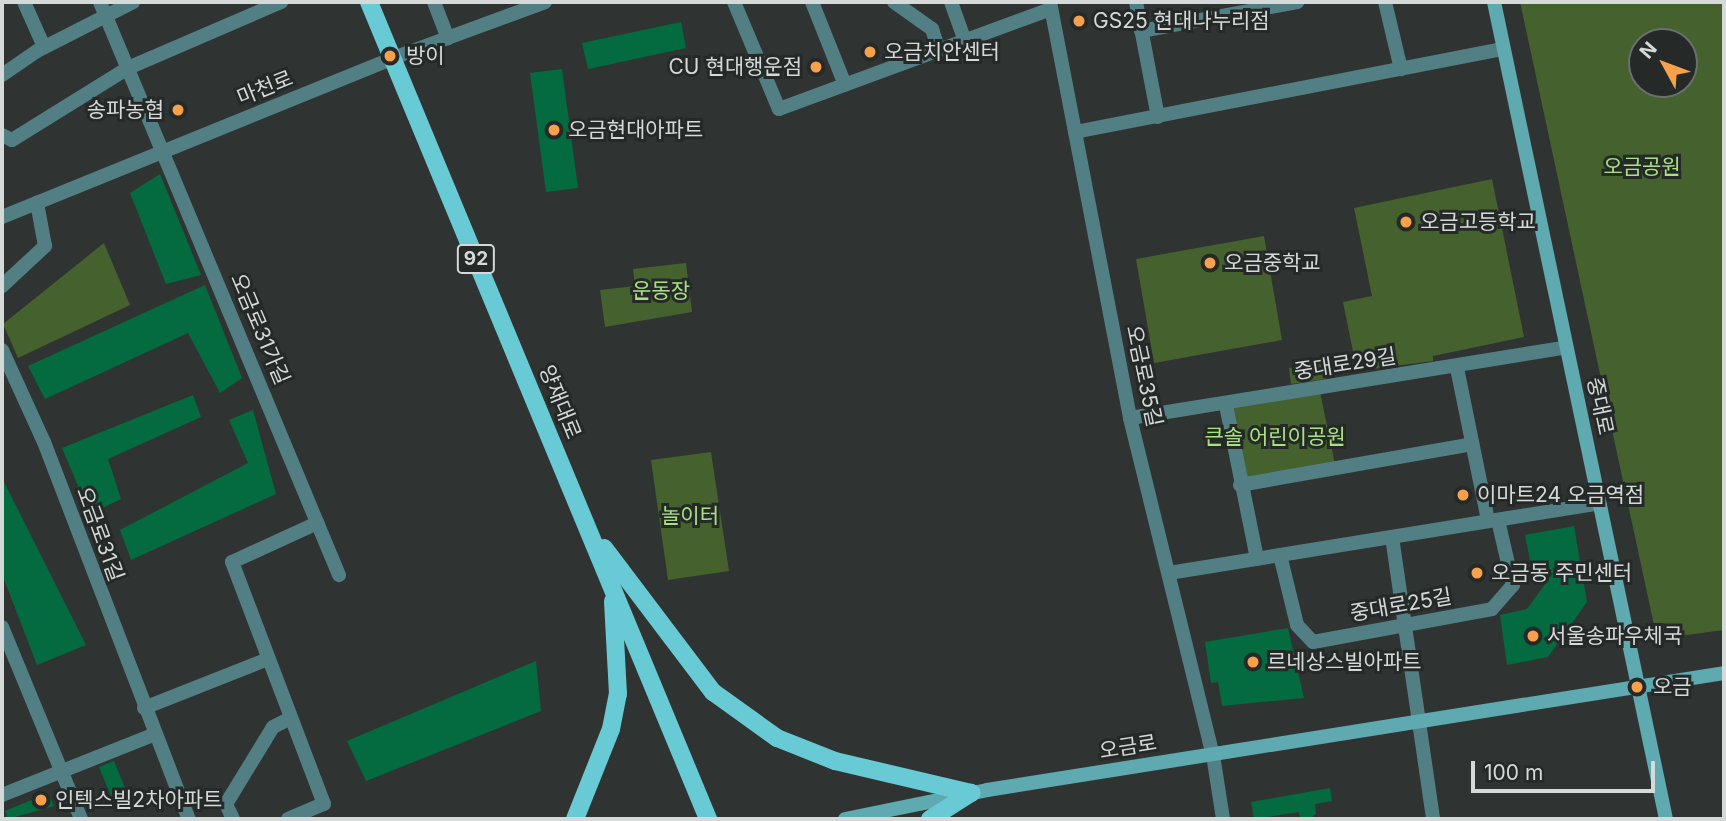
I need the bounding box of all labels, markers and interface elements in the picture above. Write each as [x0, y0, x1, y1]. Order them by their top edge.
place label: GS25 현대나누리점 [1093, 8, 1270, 34]
marker: GS25 현대나누리점 [1071, 13, 1087, 29]
north arrow [1628, 28, 1698, 98]
text: N [1635, 37, 1662, 63]
place label: 오금치안센터 [884, 39, 1000, 65]
place label: 방이 [406, 43, 445, 69]
marker: 오금치안센터 [862, 44, 878, 60]
marker: 방이 [380, 46, 400, 66]
place label: CU 현대행운점 [669, 54, 802, 80]
marker: CU 현대행운점 [808, 59, 824, 75]
street label: 마천로 [233, 65, 297, 111]
place label: 송파농협 [87, 97, 164, 123]
marker: 송파농협 [170, 102, 186, 118]
place label: 오금현대아파트 [568, 117, 703, 143]
marker: 오금현대아파트 [546, 122, 562, 138]
park label: 오금공원 [1603, 154, 1681, 180]
place label: 오금고등학교 [1420, 209, 1536, 235]
marker: 오금고등학교 [1398, 214, 1414, 230]
road number: 92 [457, 244, 495, 274]
place label: 오금중학교 [1224, 250, 1321, 276]
marker: 오금중학교 [1202, 255, 1218, 271]
street label: 오금로31가길 [225, 270, 295, 388]
park label: 운동장 [632, 278, 690, 304]
street label: 오금로35길 [1121, 323, 1167, 429]
street label: 중대로29길 [1292, 343, 1398, 385]
street label: 양재대로 [534, 361, 586, 443]
street label: 중대로 [1582, 375, 1618, 437]
park label: 큰솔 어린이공원 [1204, 424, 1346, 450]
place label: 이마트24 오금역점 [1477, 482, 1644, 508]
street label: 오금로31길 [71, 483, 129, 585]
marker: 이마트24 오금역점 [1455, 487, 1471, 503]
park label: 놀이터 [661, 503, 719, 529]
place label: 오금동 주민센터 [1491, 560, 1632, 586]
marker: 오금동 주민센터 [1469, 565, 1485, 581]
street label: 중대로25길 [1348, 584, 1454, 626]
place label: 서울송파우체국 [1547, 623, 1682, 649]
marker: 서울송파우체국 [1525, 628, 1541, 644]
place label: 르네상스빌아파트 [1267, 649, 1422, 675]
marker: 르네상스빌아파트 [1245, 654, 1261, 670]
place label: 오금 [1653, 674, 1692, 700]
marker: 오금 [1627, 677, 1647, 697]
street label: 오금로 [1097, 730, 1159, 764]
scale bar [1474, 748, 1658, 792]
text: 100 m [1484, 760, 1543, 785]
place label: 인텍스빌2차아파트 [55, 787, 222, 813]
marker: 인텍스빌2차아파트 [33, 792, 49, 808]

